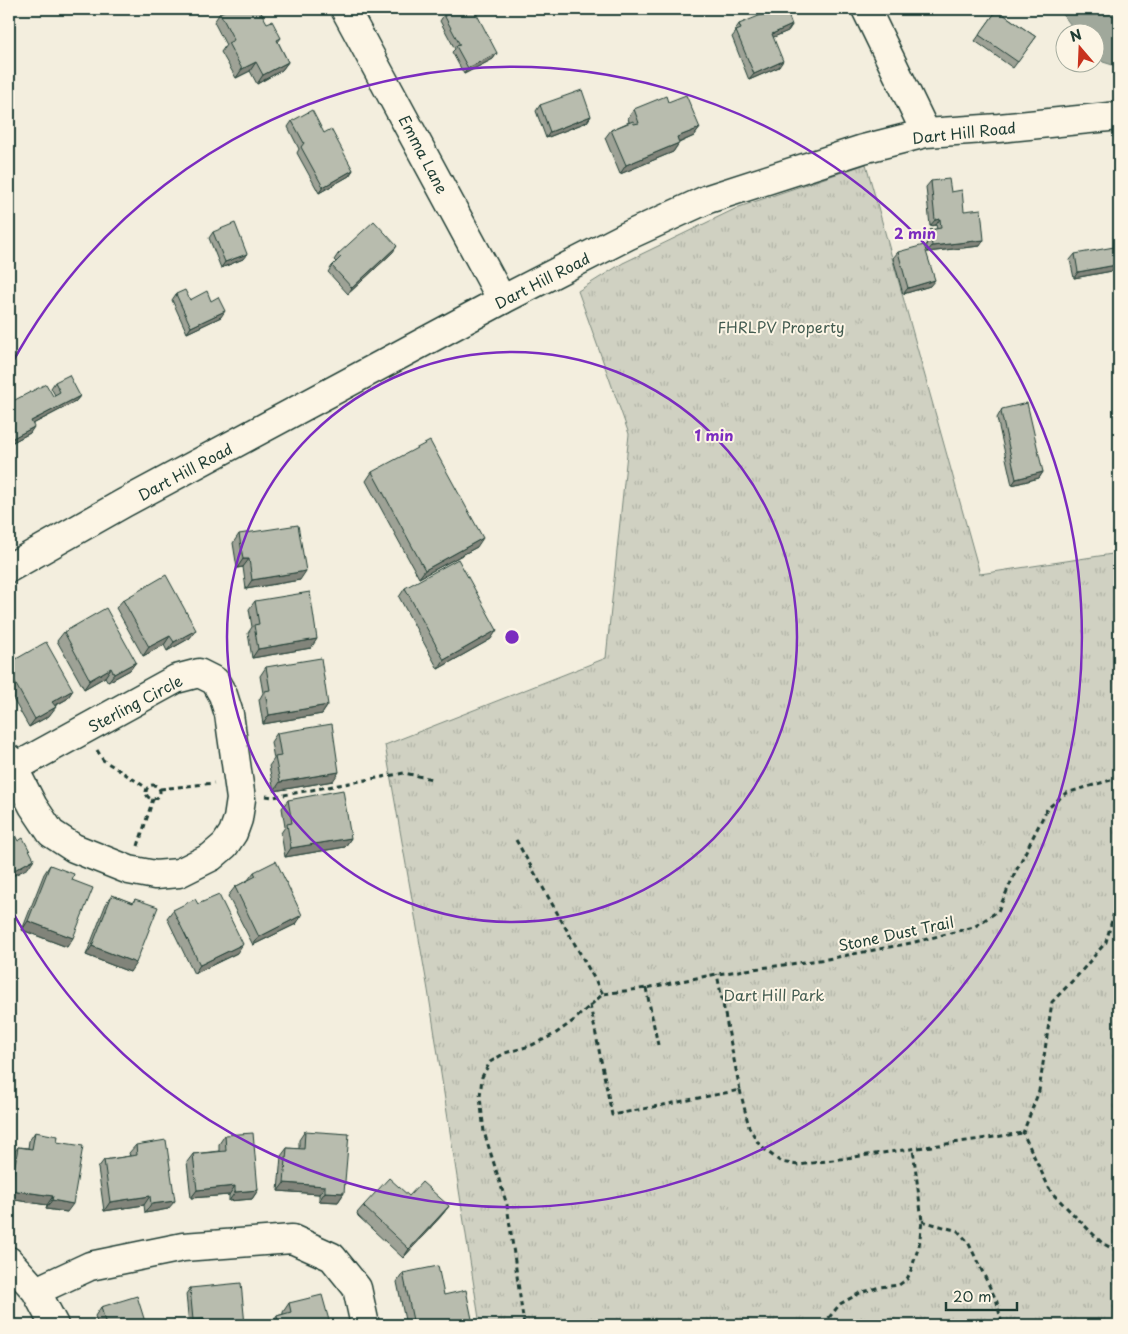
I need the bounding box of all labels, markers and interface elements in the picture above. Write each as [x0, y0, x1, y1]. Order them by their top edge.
north arrow [1056, 22, 1106, 72]
text: N [1067, 24, 1084, 47]
street label: Emma Lane [394, 111, 454, 197]
street label: Dart Hill Road [911, 115, 1017, 149]
text: 2 min [894, 221, 936, 244]
street label: Dart Hill Road [490, 246, 594, 314]
park label: FHRLPV Property [717, 315, 845, 338]
text: 1 min [695, 423, 733, 446]
street label: Dart Hill Road [134, 436, 236, 506]
centre of rings [503, 628, 521, 646]
street label: Sterling Circle [84, 668, 186, 738]
street label: Stone Dust Trail [836, 910, 956, 956]
park label: Dart Hill Park [724, 983, 824, 1006]
scale bar [946, 1279, 1017, 1311]
text: 20 m [953, 1284, 992, 1307]

